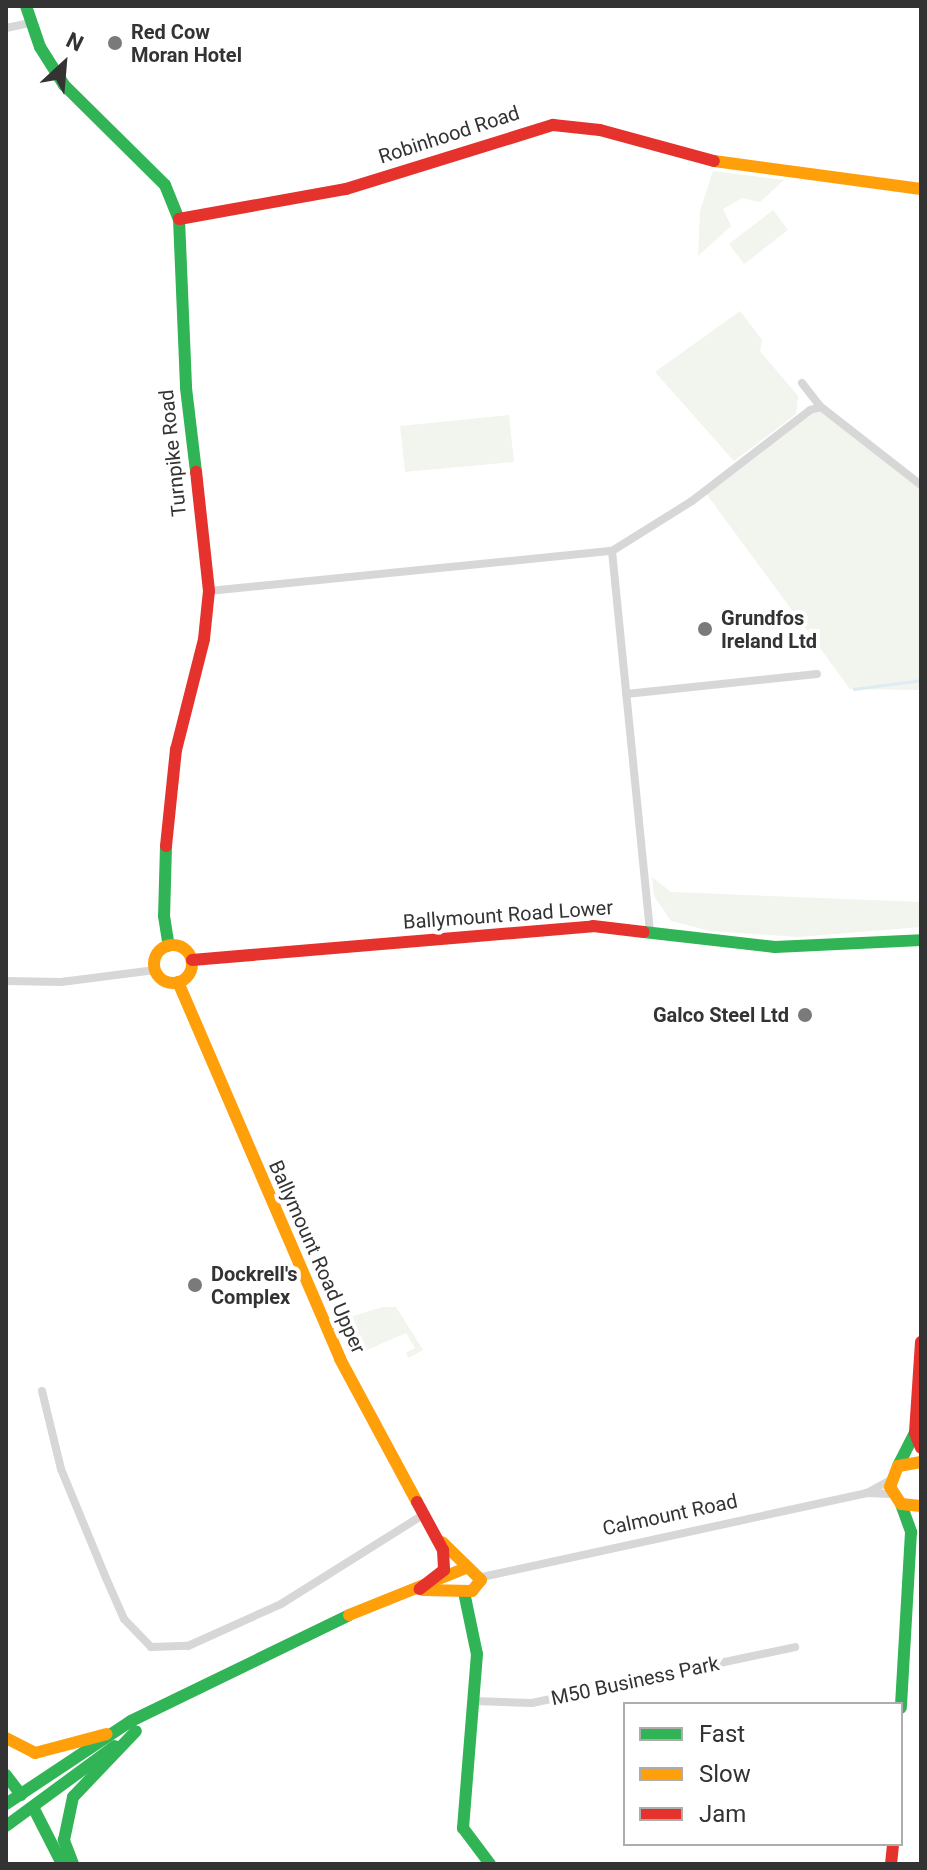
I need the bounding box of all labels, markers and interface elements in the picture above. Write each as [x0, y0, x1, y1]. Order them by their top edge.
place label: Red Cow Moran Hotel [131, 20, 242, 67]
north arrow [24, 24, 104, 104]
text: N [62, 27, 87, 57]
marker: Red Cow Moran Hotel [106, 34, 124, 52]
street label: Robinhood Road [375, 101, 523, 169]
street label: Turnpike Road [154, 388, 192, 518]
place label: Grundfos Ireland Ltd [721, 606, 817, 653]
marker: Grundfos Ireland Ltd [696, 620, 714, 638]
street label: Ballymount Road Lower [402, 896, 614, 934]
place label: Galco Steel Ltd [653, 1003, 789, 1027]
marker: Galco Steel Ltd [796, 1006, 814, 1024]
street label: Ballymount Road Upper [264, 1157, 370, 1357]
place label: Dockrell's Complex [211, 1262, 298, 1309]
marker: Dockrell's Complex [186, 1276, 204, 1294]
street label: Calmount Road [600, 1489, 740, 1541]
street label: M50 Business Park [549, 1651, 721, 1711]
legend [623, 1702, 903, 1846]
text: Fast [699, 1720, 745, 1748]
text: Slow [699, 1760, 751, 1788]
text: Jam [699, 1800, 746, 1828]

